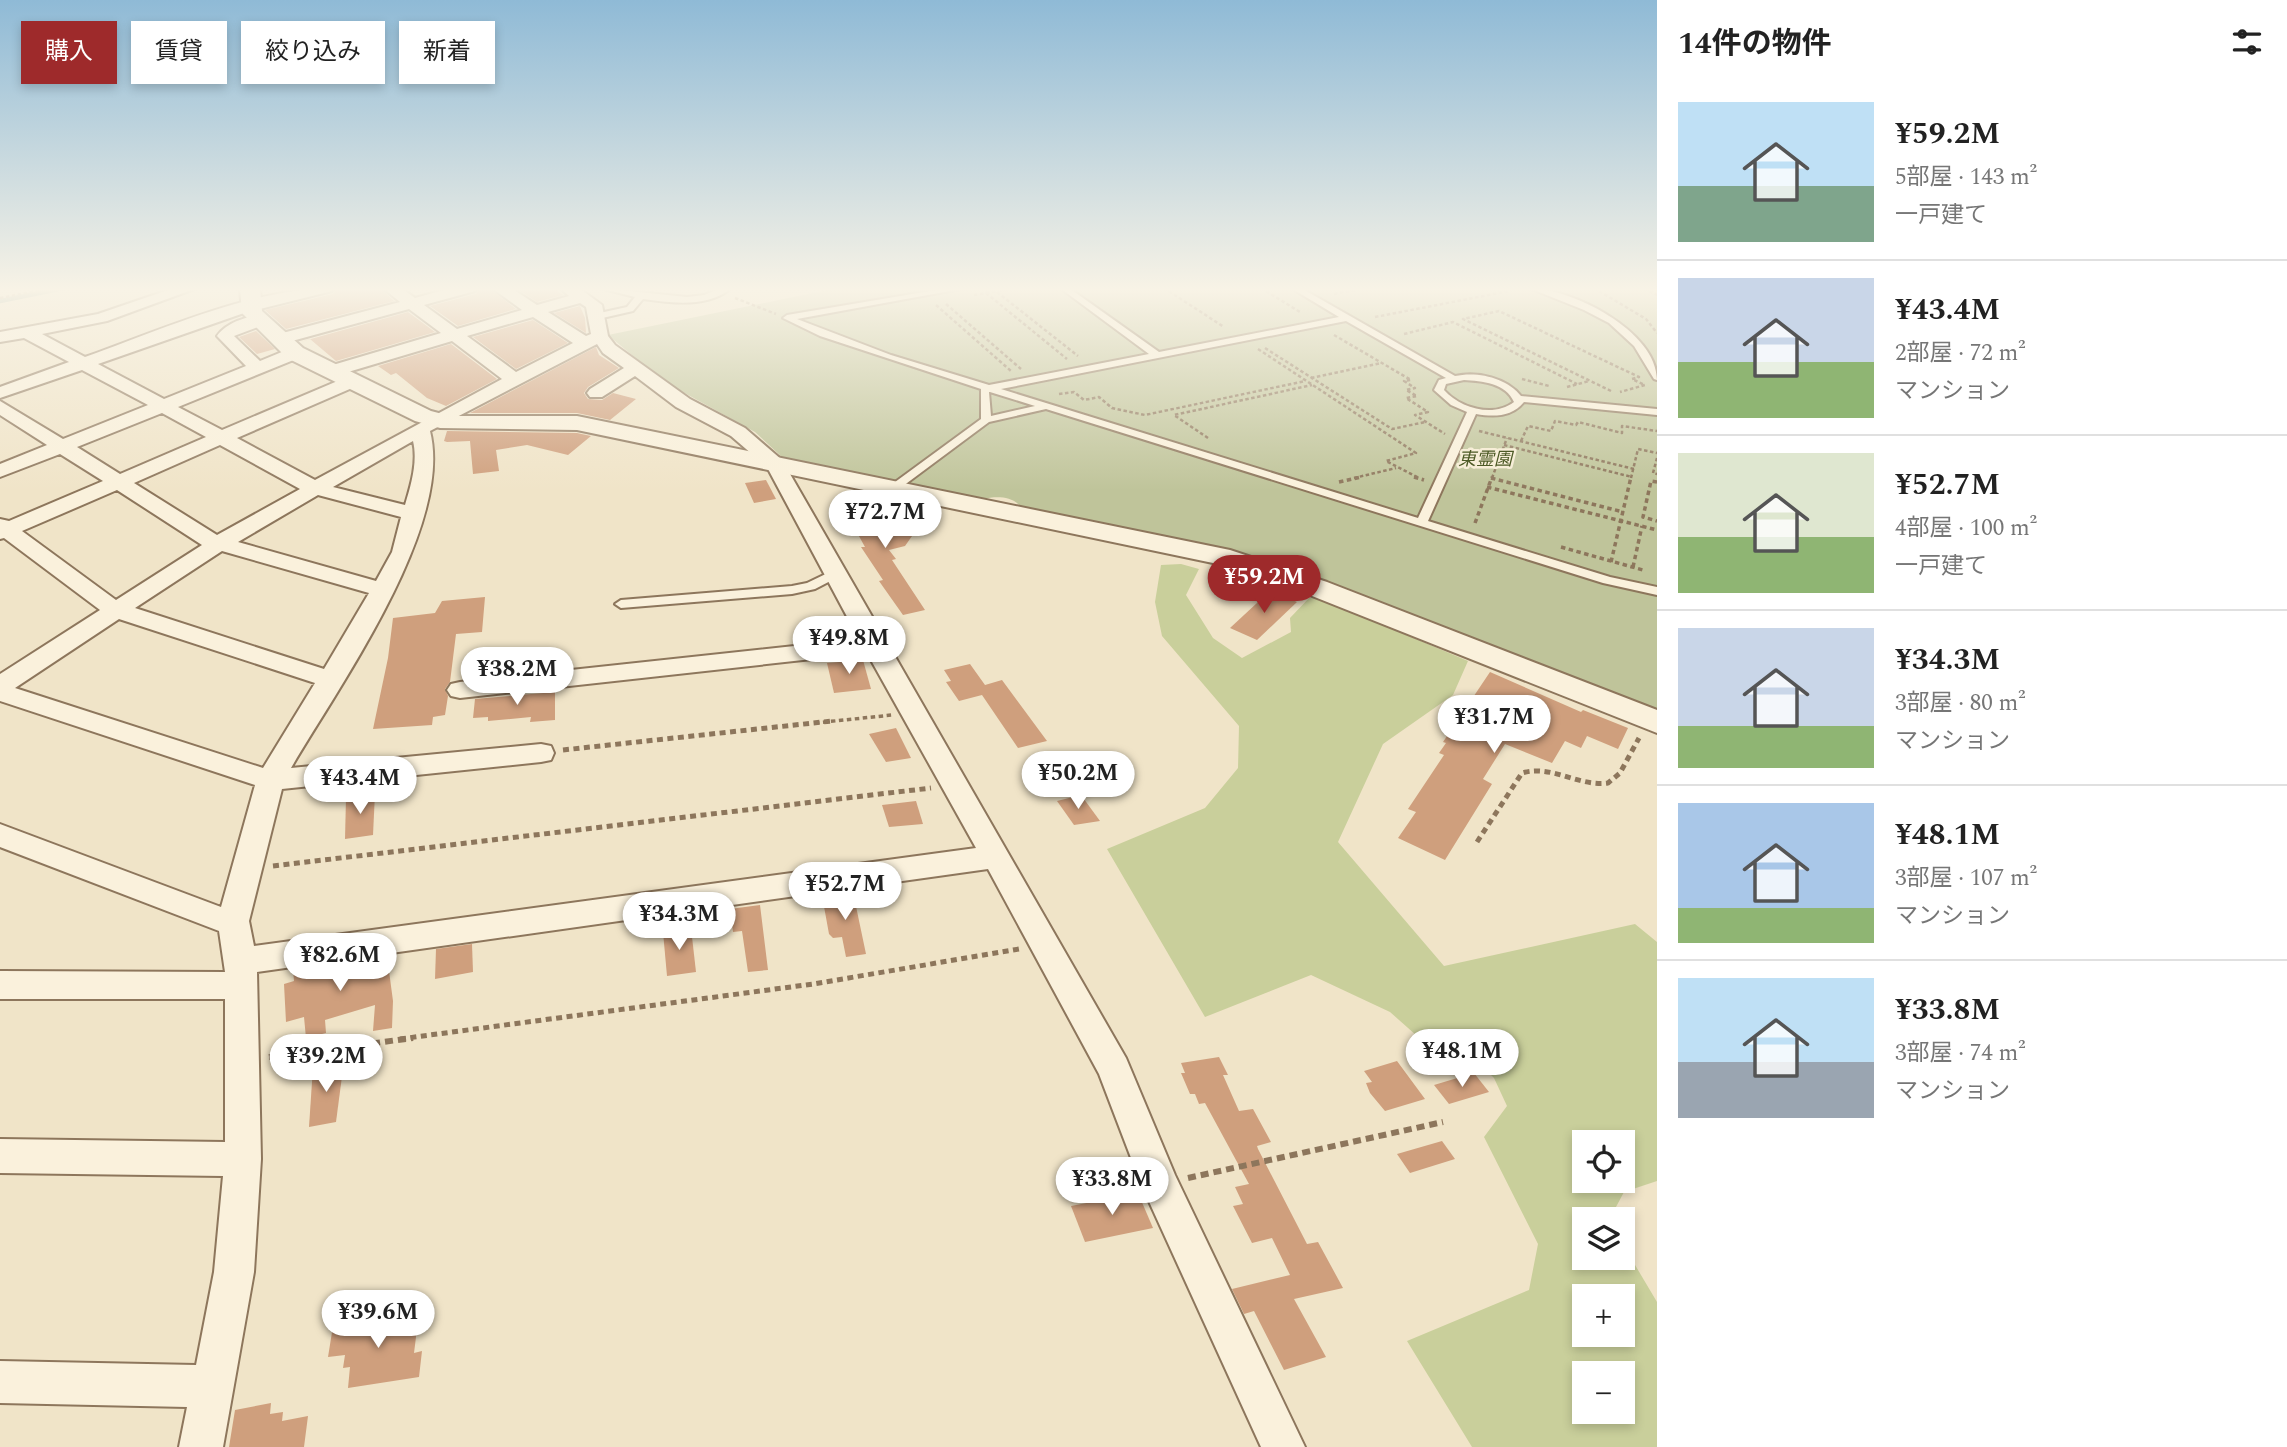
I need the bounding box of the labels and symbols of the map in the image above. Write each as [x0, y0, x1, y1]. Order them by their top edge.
park label: 東霊園 [1458, 446, 1515, 473]
pin: ¥72.7M [828, 490, 942, 550]
pin: ¥59.2M [1207, 556, 1321, 615]
pin: ¥49.8M [792, 616, 906, 676]
pin: ¥38.2M [460, 648, 574, 707]
pin: ¥31.7M [1437, 696, 1551, 755]
pin: ¥50.2M [1021, 752, 1135, 811]
pin: ¥43.4M [303, 756, 417, 816]
pin: ¥52.7M [788, 862, 902, 922]
pin: ¥34.3M [622, 892, 736, 952]
pin: ¥82.6M [283, 934, 397, 993]
pin: ¥48.1M [1405, 1030, 1519, 1089]
pin: ¥39.2M [269, 1034, 383, 1094]
pin: ¥33.8M [1055, 1158, 1169, 1217]
pin: ¥39.6M [321, 1290, 435, 1350]

